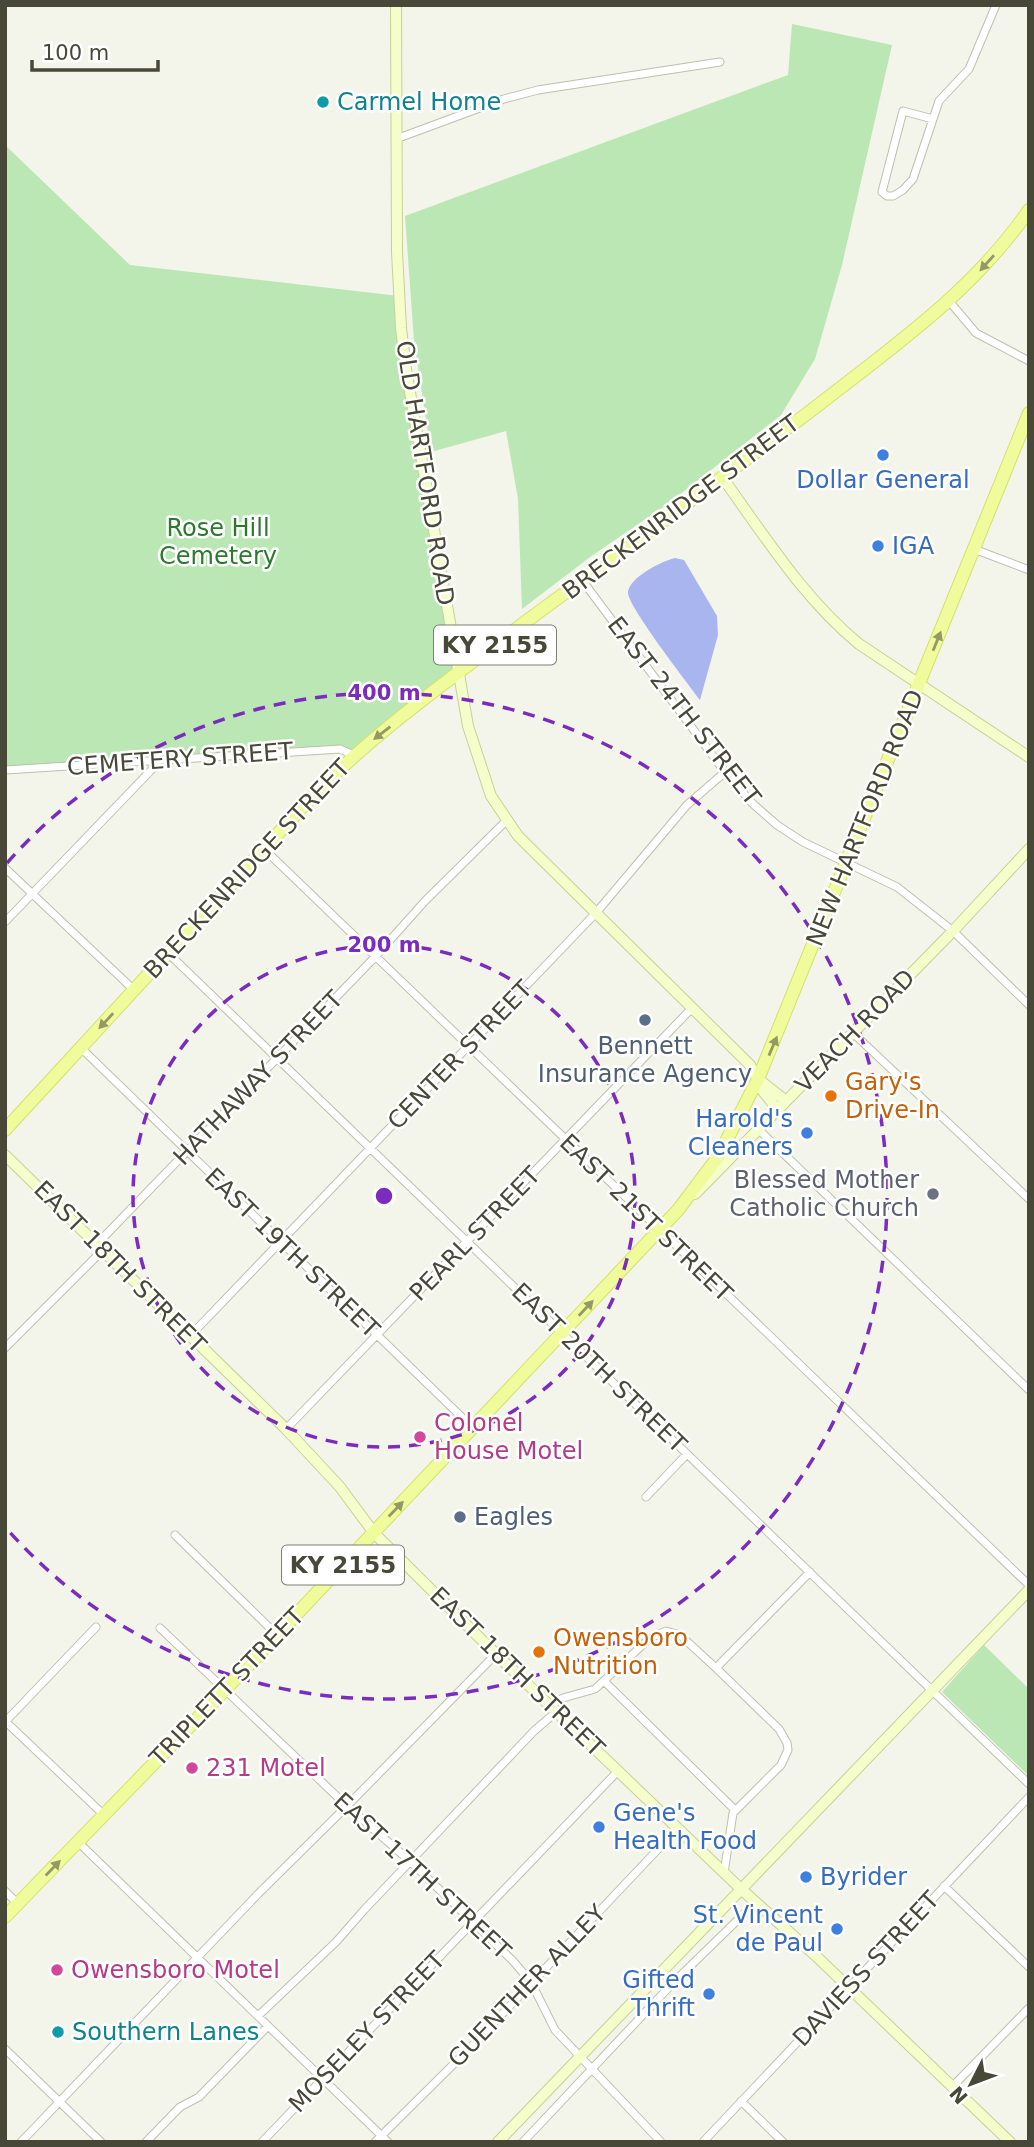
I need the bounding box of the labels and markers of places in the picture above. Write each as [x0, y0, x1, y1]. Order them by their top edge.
place label: Carmel Home [337, 88, 501, 116]
marker: Carmel Home [315, 94, 331, 110]
marker: Dollar General [875, 447, 891, 463]
place label: Dollar General [796, 466, 970, 494]
place label: IGA [892, 532, 935, 560]
marker: IGA [870, 538, 886, 554]
marker: Bennett Insurance Agency [637, 1012, 653, 1028]
place label: Bennett Insurance Agency [538, 1032, 752, 1088]
place label: Gary's Drive-In [845, 1068, 940, 1124]
marker: Gary's Drive-In [823, 1088, 839, 1104]
place label: Harold's Cleaners [688, 1105, 793, 1161]
marker: Harold's Cleaners [799, 1125, 815, 1141]
place label: Blessed Mother Catholic Church [729, 1166, 919, 1222]
centre of rings [372, 1184, 396, 1208]
marker: Blessed Mother Catholic Church [925, 1186, 941, 1202]
place label: Colonel House Motel [434, 1409, 583, 1465]
marker: Colonel House Motel [412, 1429, 428, 1445]
place label: Eagles [474, 1503, 553, 1531]
marker: Eagles [452, 1509, 468, 1525]
place label: Owensboro Nutrition [553, 1624, 688, 1680]
marker: Owensboro Nutrition [531, 1644, 547, 1660]
place label: 231 Motel [206, 1754, 326, 1782]
marker: 231 Motel [184, 1760, 200, 1776]
place label: Gene's Health Food [613, 1799, 757, 1855]
marker: Gene's Health Food [591, 1819, 607, 1835]
place label: Byrider [820, 1863, 907, 1891]
marker: Byrider [798, 1869, 814, 1885]
place label: St. Vincent de Paul [693, 1901, 823, 1957]
marker: St. Vincent de Paul [829, 1921, 845, 1937]
place label: Owensboro Motel [71, 1956, 280, 1984]
marker: Owensboro Motel [49, 1962, 65, 1978]
place label: Gifted Thrift [622, 1966, 695, 2022]
marker: Gifted Thrift [701, 1986, 717, 2002]
place label: Southern Lanes [72, 2018, 259, 2046]
marker: Southern Lanes [50, 2024, 66, 2040]

